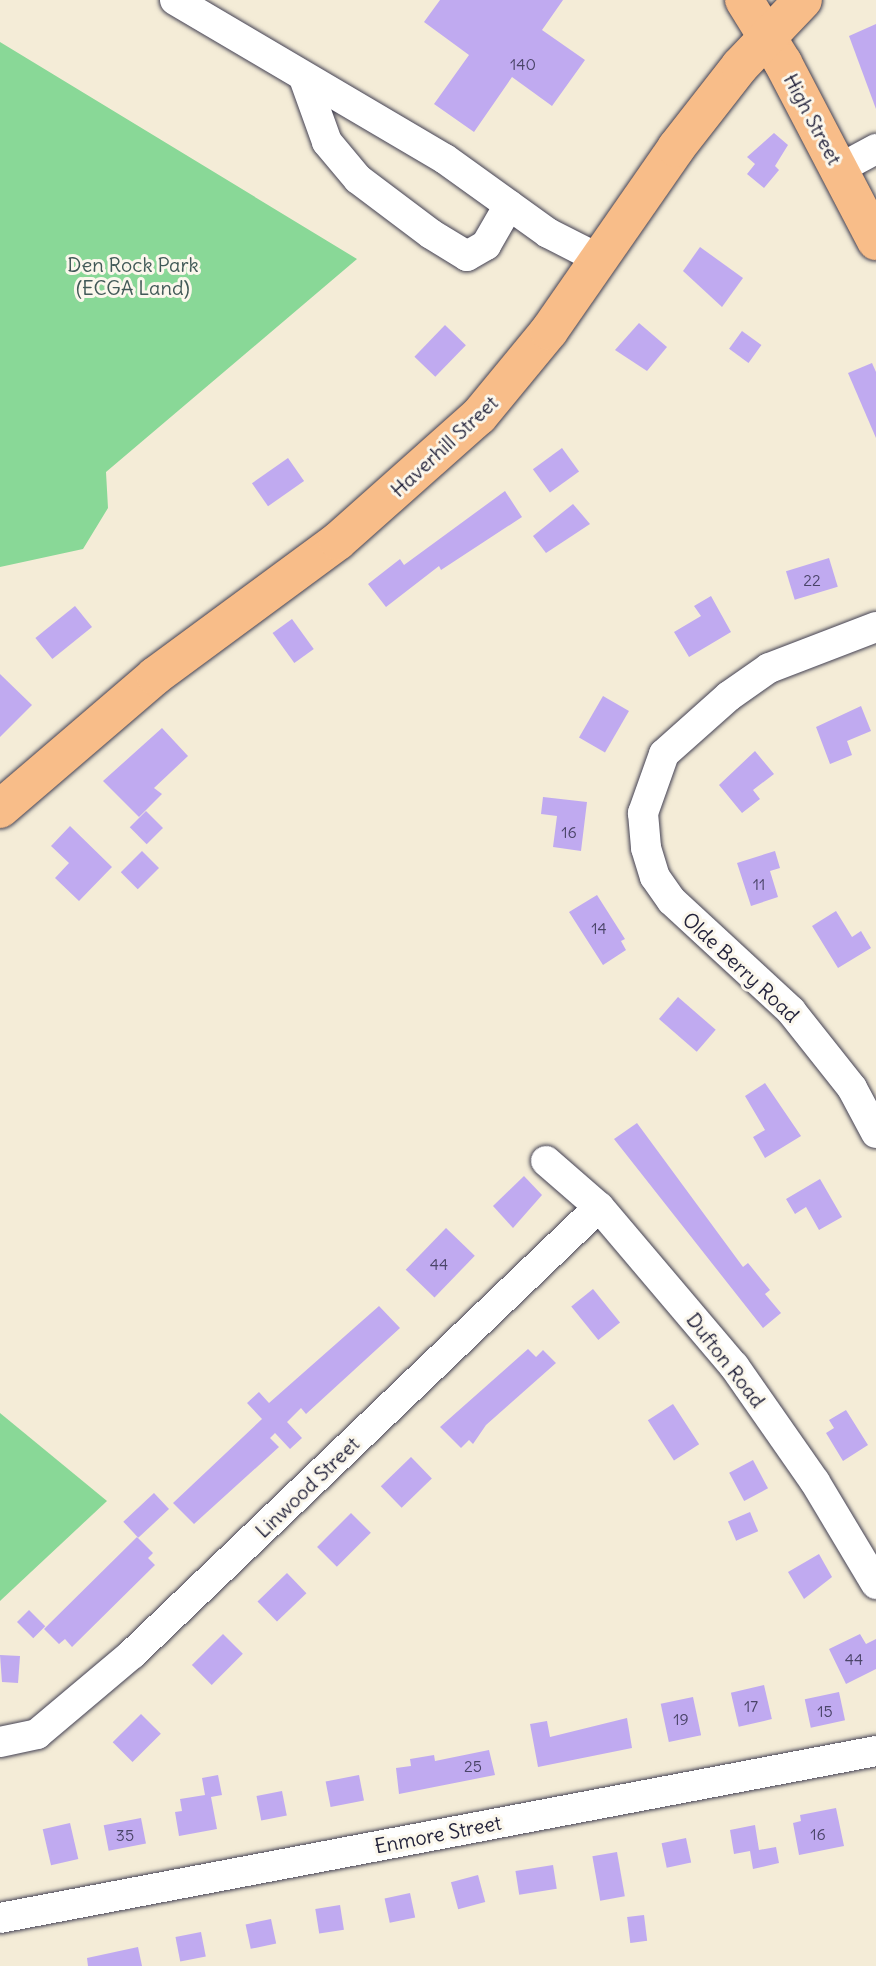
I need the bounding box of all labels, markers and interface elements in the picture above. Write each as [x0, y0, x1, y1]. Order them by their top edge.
house number: 140 [510, 54, 536, 74]
street label: High Street [779, 69, 847, 169]
park label: Den Rock Park (ECGA Land) [67, 253, 199, 300]
street label: Haverhill Street [386, 390, 502, 502]
house number: 22 [803, 570, 821, 590]
house number: 16 [561, 822, 577, 842]
house number: 11 [753, 874, 765, 894]
street label: Olde Berry Road [678, 907, 804, 1027]
house number: 14 [591, 918, 607, 938]
house number: 44 [430, 1254, 448, 1274]
street label: Dufton Road [682, 1308, 770, 1412]
street label: Linwood Street [250, 1432, 364, 1542]
house number: 44 [845, 1649, 863, 1669]
house number: 17 [744, 1696, 758, 1716]
house number: 15 [817, 1701, 833, 1721]
house number: 19 [673, 1709, 689, 1729]
house number: 25 [464, 1756, 482, 1776]
street label: Enmore Street [373, 1810, 503, 1858]
house number: 16 [810, 1824, 826, 1844]
house number: 35 [116, 1825, 134, 1845]

